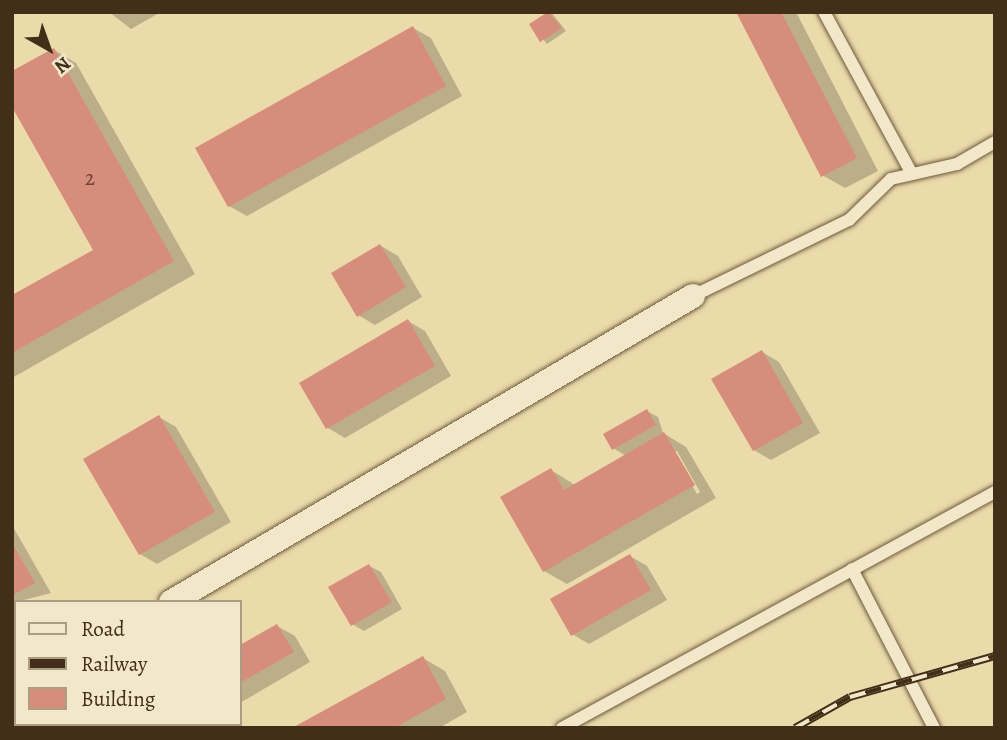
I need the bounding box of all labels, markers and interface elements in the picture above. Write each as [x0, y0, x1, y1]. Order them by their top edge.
north arrow [14, 14, 84, 84]
text: N [49, 51, 76, 79]
house number: 2 [85, 165, 95, 191]
legend [14, 600, 242, 726]
text: Road [81, 615, 125, 643]
text: Railway [81, 650, 147, 678]
text: Building [81, 685, 155, 713]

